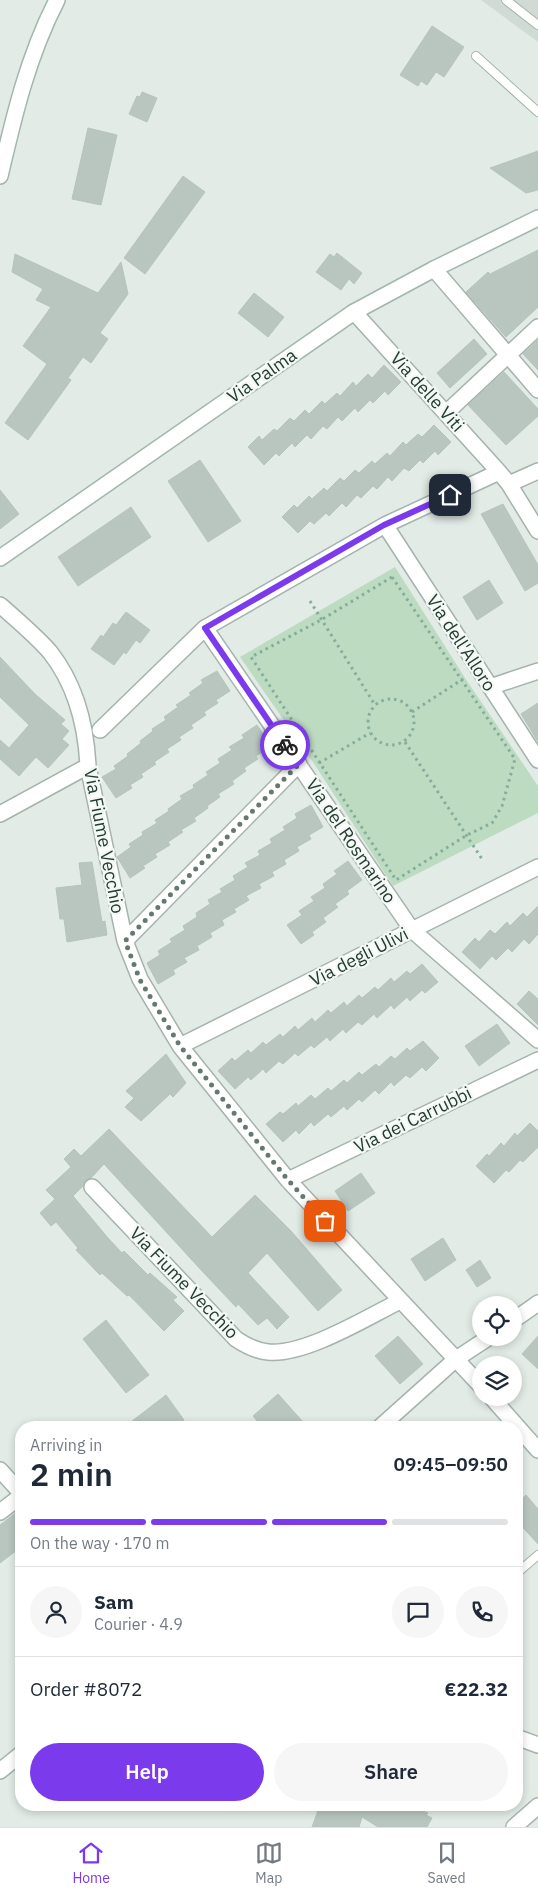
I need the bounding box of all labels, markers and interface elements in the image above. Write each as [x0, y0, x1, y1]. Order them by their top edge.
street label: Via Palma [222, 343, 301, 408]
street label: Via delle Viti [385, 347, 469, 436]
pin [429, 474, 471, 516]
icon: home [436, 481, 464, 509]
street label: Via dell'Alloro [422, 590, 501, 695]
courier [260, 720, 310, 770]
icon: bike [271, 731, 299, 759]
street label: Via Fiume Vecchio [79, 767, 130, 915]
street label: Via del Rosmarino [301, 774, 402, 908]
street label: Via degli Ulivi [306, 922, 412, 991]
street label: Via dei Carrubbi [350, 1081, 475, 1158]
pin [304, 1200, 346, 1242]
icon: bag [311, 1207, 339, 1235]
street label: Via Fiume Vecchio [125, 1222, 244, 1344]
map controls [472, 1296, 522, 1406]
button: locate [472, 1296, 522, 1346]
button: layers [472, 1356, 522, 1406]
text: Arriving in [30, 1435, 102, 1455]
text: 09:45–09:50 [394, 1452, 508, 1476]
text: 2 min [30, 1453, 113, 1495]
text: On the way · 170 m [30, 1533, 169, 1553]
button: person [30, 1586, 82, 1638]
button: chat [392, 1586, 444, 1638]
button: phone [456, 1586, 508, 1638]
text: Sam [94, 1590, 134, 1614]
text: Courier · 4.9 [94, 1614, 183, 1634]
text: Order #8072 [30, 1677, 142, 1701]
text: €22.32 [445, 1677, 508, 1701]
button: Help [30, 1743, 264, 1801]
button: Share [274, 1743, 508, 1801]
tab: Home [72, 1839, 110, 1887]
tab: Map [255, 1839, 283, 1887]
tab: Saved [428, 1839, 466, 1887]

